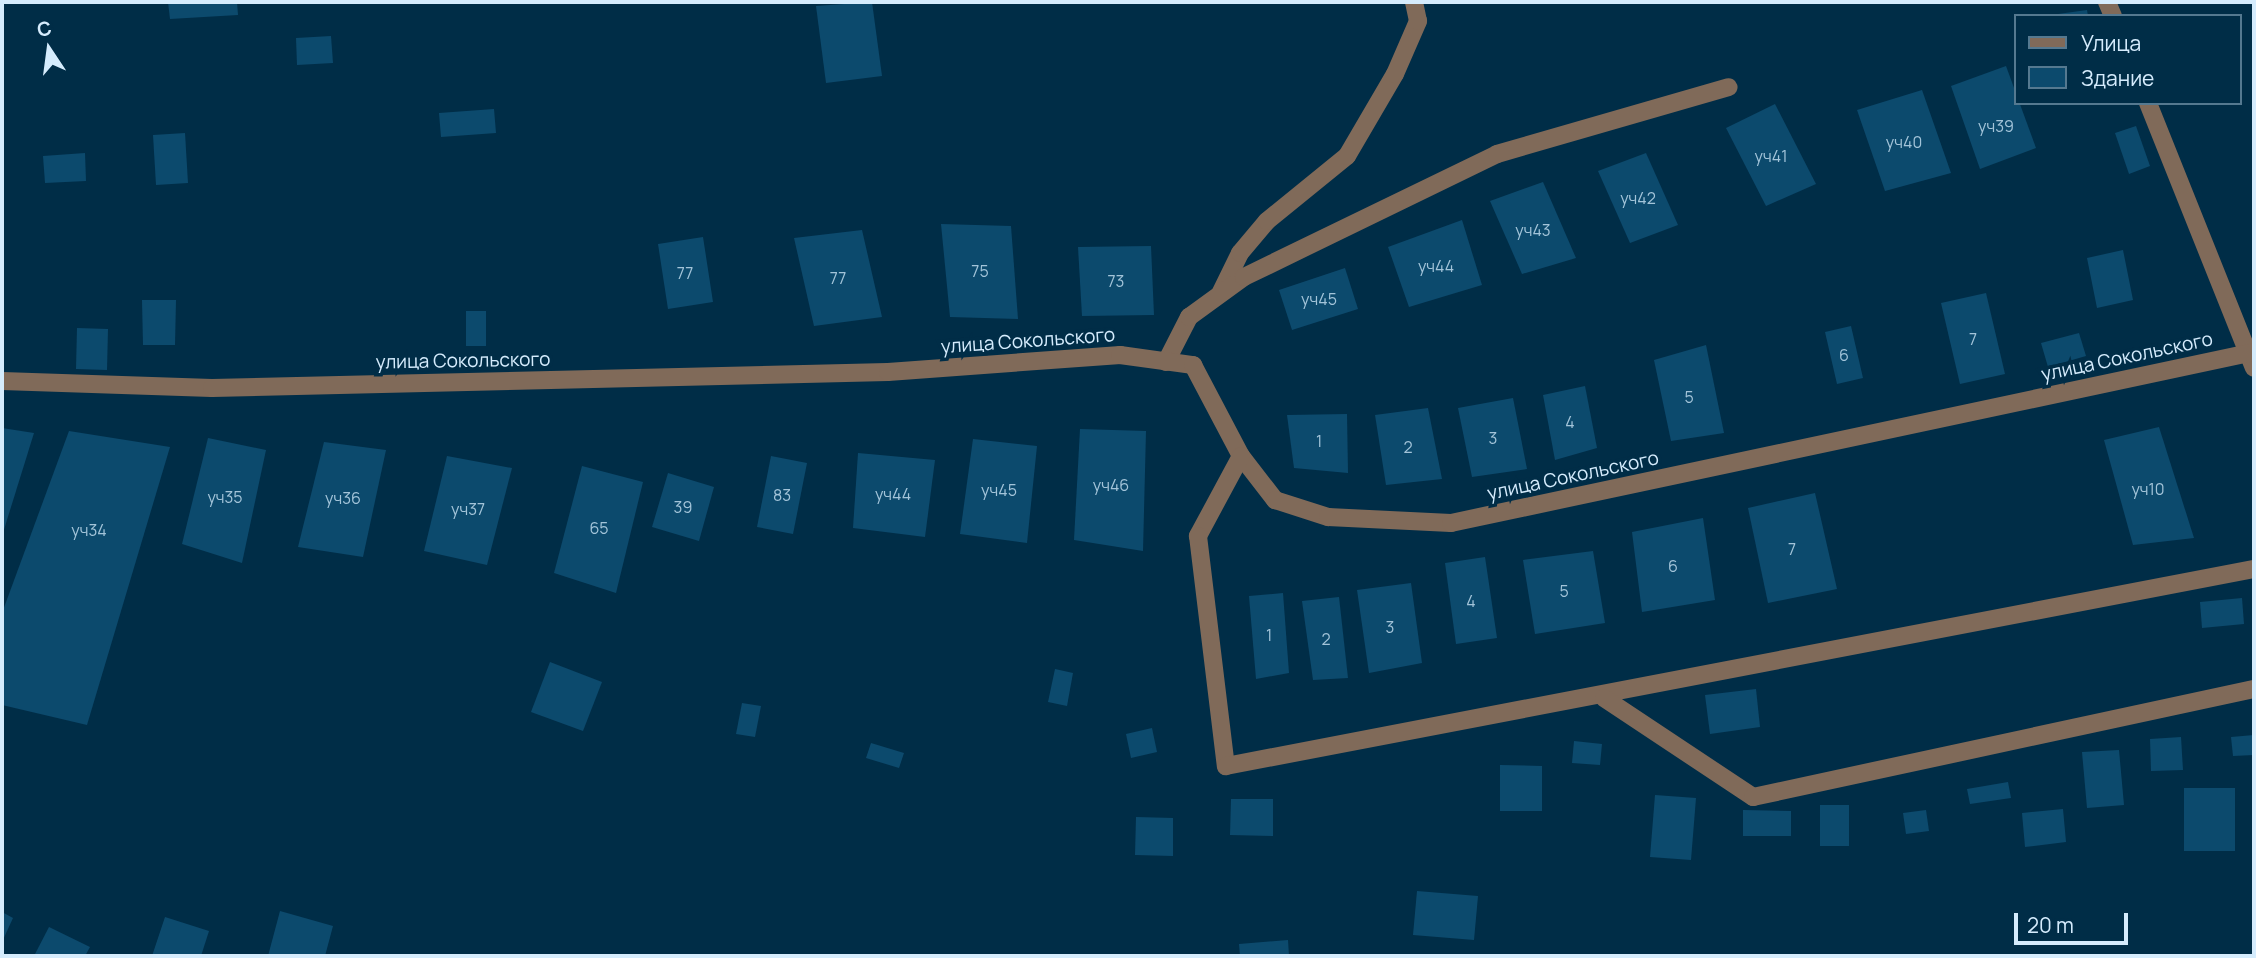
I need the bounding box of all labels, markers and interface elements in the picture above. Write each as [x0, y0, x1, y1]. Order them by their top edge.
north arrow [14, 14, 84, 84]
text: С [35, 14, 54, 43]
legend [2014, 14, 2242, 105]
text: Улица [2081, 29, 2141, 57]
text: Здание [2081, 64, 2154, 92]
house number: уч39 [1978, 116, 2014, 136]
house number: уч40 [1886, 132, 1922, 152]
house number: уч41 [1755, 146, 1787, 166]
house number: уч42 [1620, 188, 1656, 208]
house number: уч43 [1515, 220, 1551, 240]
house number: уч44 [1418, 256, 1454, 276]
house number: 75 [971, 261, 989, 281]
house number: 77 [677, 263, 693, 283]
house number: 77 [830, 268, 846, 288]
house number: 73 [1108, 271, 1124, 291]
house number: уч45 [1301, 289, 1337, 309]
street label: улица Сокольского [940, 324, 1116, 358]
street label: улица Сокольского [2039, 328, 2215, 386]
house number: 7 [1969, 329, 1977, 349]
house number: 6 [1839, 345, 1849, 365]
street label: улица Сокольского [375, 348, 551, 374]
house number: 5 [1684, 387, 1694, 407]
house number: 4 [1565, 412, 1575, 432]
house number: 3 [1489, 428, 1497, 448]
house number: 1 [1316, 431, 1322, 451]
house number: 2 [1403, 437, 1413, 457]
street label: улица Сокольского [1485, 447, 1661, 505]
house number: уч46 [1093, 475, 1129, 495]
house number: уч10 [2131, 479, 2165, 499]
house number: уч45 [981, 480, 1017, 500]
house number: уч44 [875, 484, 911, 504]
house number: 83 [773, 485, 791, 505]
house number: уч35 [207, 487, 243, 507]
house number: уч36 [325, 488, 361, 508]
house number: 39 [674, 497, 692, 517]
house number: уч37 [451, 499, 485, 519]
house number: 65 [589, 518, 609, 538]
house number: уч34 [71, 520, 107, 540]
house number: 7 [1788, 539, 1796, 559]
house number: 6 [1668, 556, 1678, 576]
house number: 5 [1559, 581, 1569, 601]
house number: 4 [1466, 591, 1476, 611]
house number: 3 [1386, 617, 1394, 637]
house number: 1 [1266, 625, 1272, 645]
house number: 2 [1321, 629, 1331, 649]
scale bar [2018, 898, 2132, 942]
text: 20 m [2027, 911, 2074, 939]

